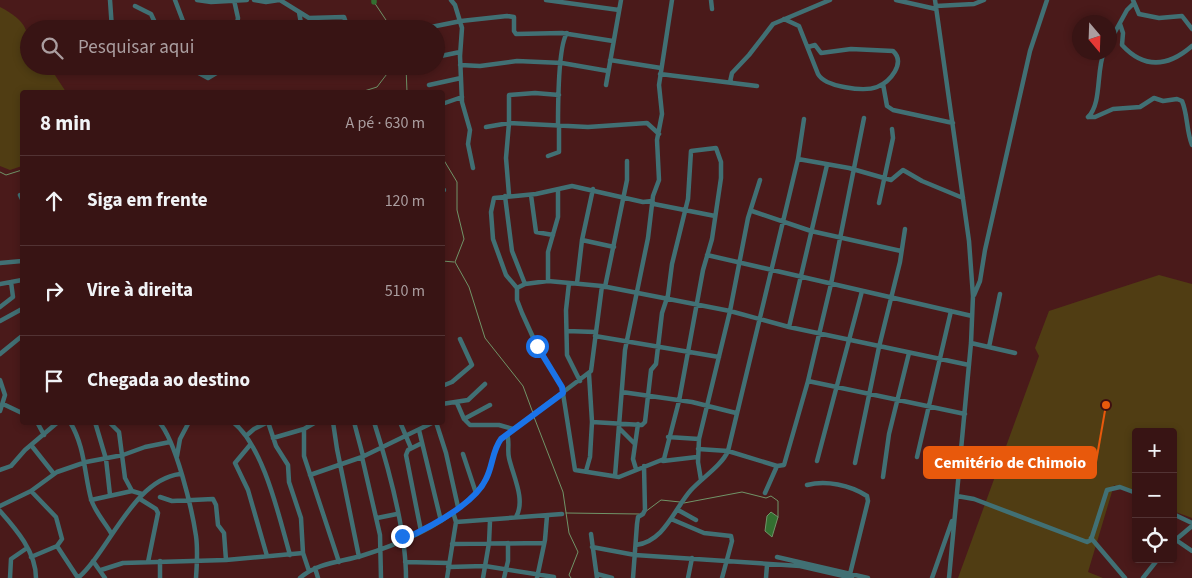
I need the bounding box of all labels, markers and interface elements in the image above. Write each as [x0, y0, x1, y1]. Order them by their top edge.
north arrow [1072, 15, 1117, 60]
search box [20, 20, 445, 75]
icon: search [38, 34, 66, 62]
text: Pesquisar aqui [78, 34, 194, 61]
text: 8 min [40, 108, 91, 138]
text: A pé · 630 m [346, 112, 425, 134]
icon: ahead [40, 187, 68, 215]
text: Siga em frente [87, 187, 208, 214]
text: 120 m [385, 190, 425, 212]
icon: right [40, 277, 68, 305]
text: Vire à direita [87, 277, 193, 304]
text: 510 m [385, 280, 425, 302]
route start [526, 335, 549, 358]
icon: arrive [40, 367, 68, 395]
text: Chegada ao destino [87, 367, 250, 394]
map controls [1132, 428, 1177, 563]
button: + [1132, 428, 1177, 473]
callout: Cemitério de Chimoio [924, 447, 1096, 478]
text: Cemitério de Chimoio [934, 452, 1086, 474]
button: − [1132, 473, 1177, 518]
button: locate [1132, 518, 1177, 563]
route end [391, 525, 414, 548]

